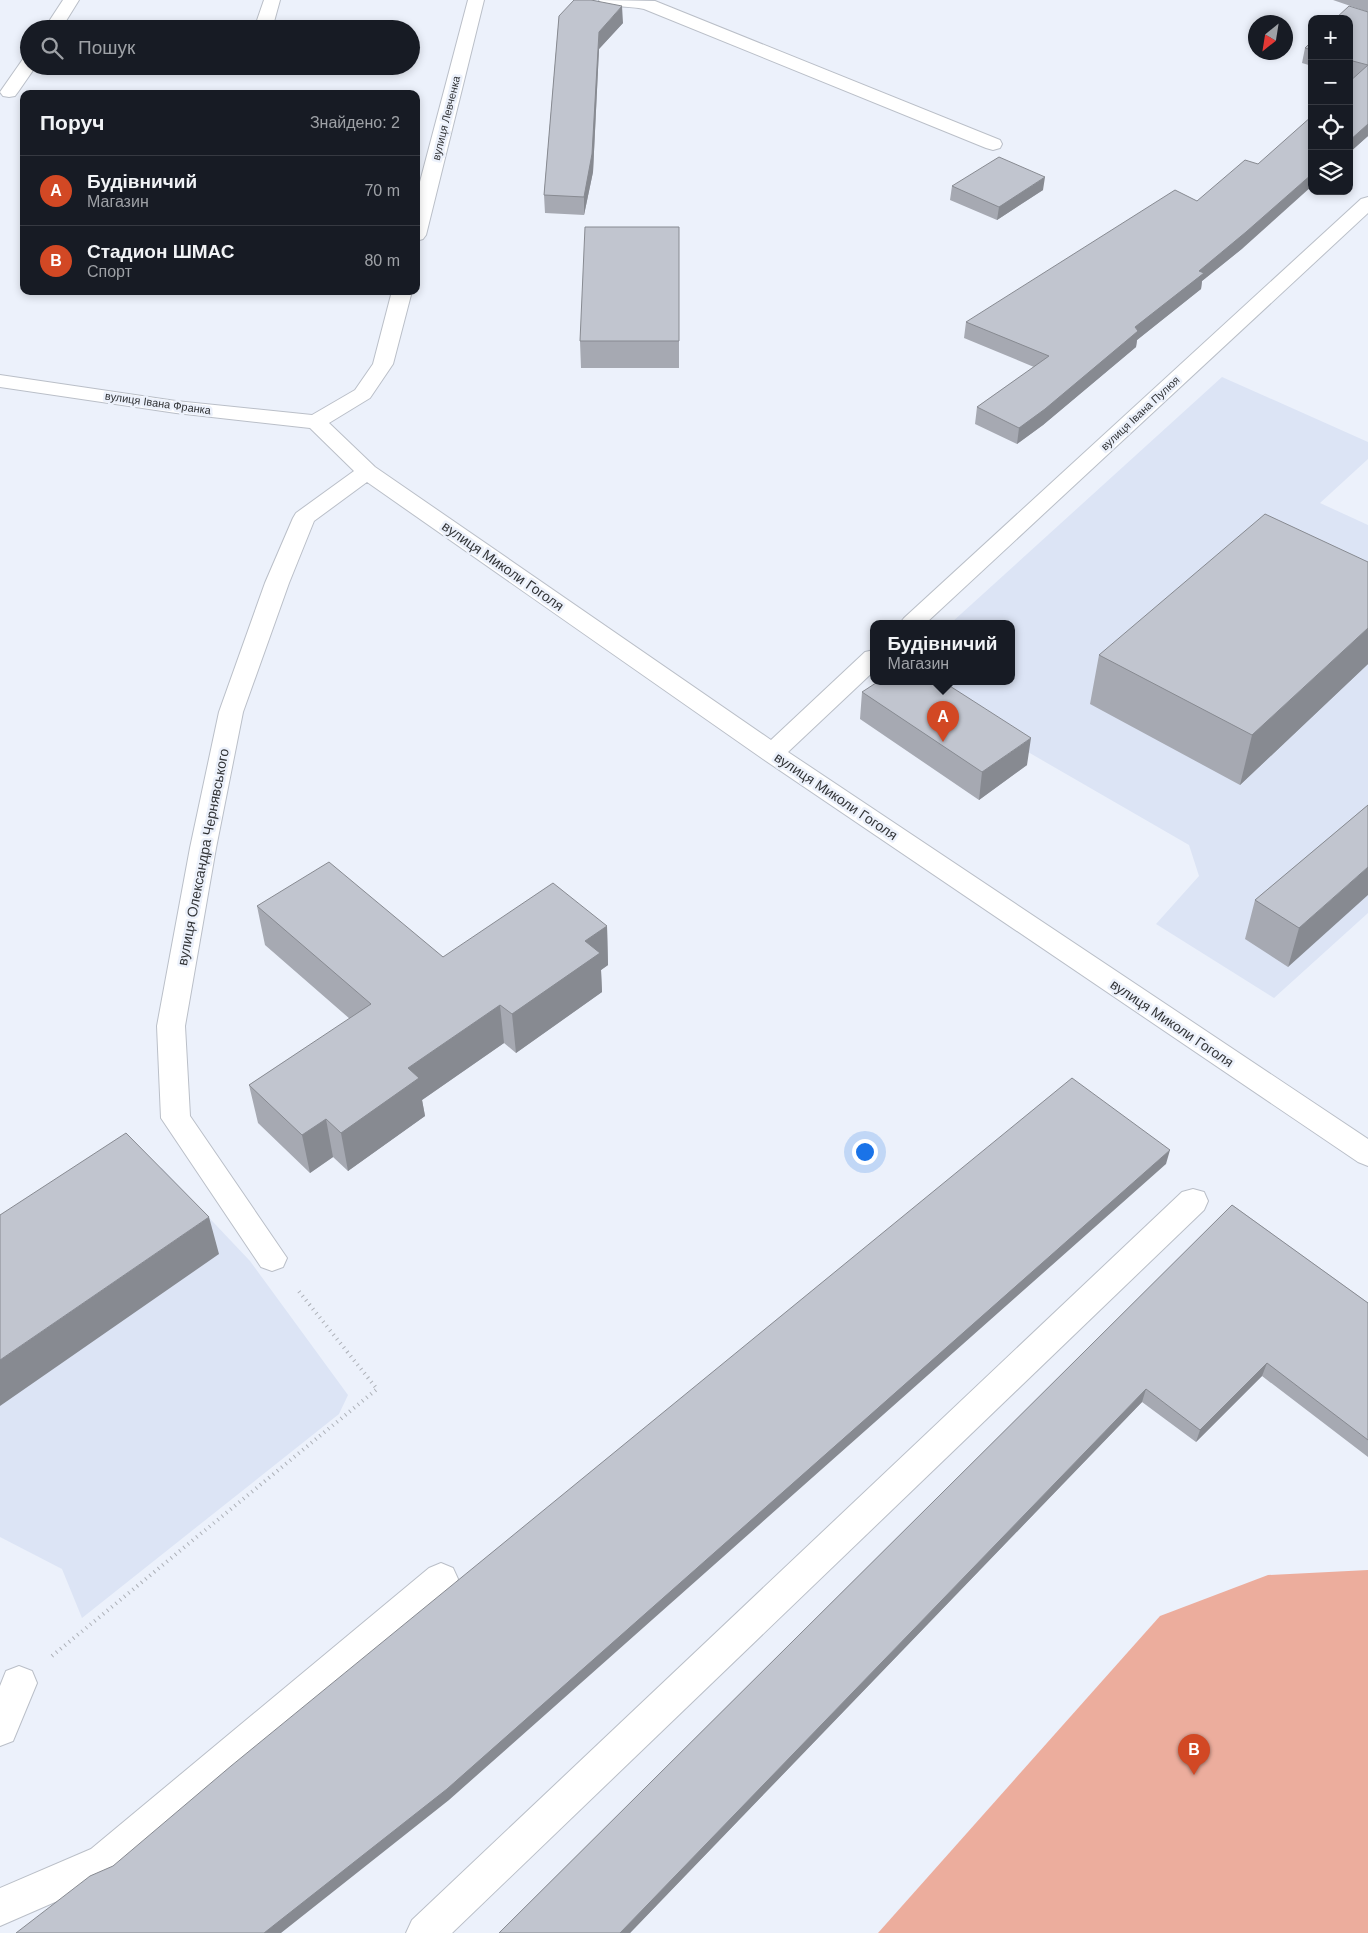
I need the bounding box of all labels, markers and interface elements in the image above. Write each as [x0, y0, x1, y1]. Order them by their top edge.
north arrow [1248, 15, 1293, 60]
map controls [1308, 15, 1353, 195]
button: + [1308, 15, 1353, 60]
search box [20, 20, 420, 75]
icon: search [38, 34, 66, 62]
text: Пошук [78, 37, 135, 58]
button: − [1308, 60, 1353, 105]
street label: вулиця Левченка [430, 74, 462, 161]
button: locate [1308, 105, 1353, 150]
text: Поруч [40, 111, 104, 134]
text: Знайдено: 2 [310, 114, 400, 131]
button: layers [1308, 150, 1353, 195]
text: Будівничий [87, 171, 197, 192]
text: A [50, 182, 62, 199]
text: 70 m [364, 182, 400, 199]
text: Магазин [87, 193, 149, 210]
text: Стадион ШМАС [87, 241, 235, 262]
text: B [50, 252, 62, 269]
text: 80 m [364, 252, 400, 269]
text: Спорт [87, 263, 132, 280]
street label: вулиця Івана Пулюя [1098, 374, 1182, 452]
street label: вулиця Івана Франка [104, 390, 213, 416]
street label: вулиця Миколи Гоголя [439, 518, 567, 614]
popup [870, 620, 1015, 685]
text: Будівничий [887, 633, 998, 654]
text: Магазин [887, 655, 949, 672]
pin: A [927, 701, 959, 742]
street label: вулиця Олександра Чернявського [174, 747, 232, 967]
street label: вулиця Миколи Гоголя [771, 749, 901, 843]
street label: вулиця Миколи Гоголя [1107, 976, 1237, 1070]
your location [852, 1139, 878, 1165]
pin: B [1178, 1734, 1210, 1775]

